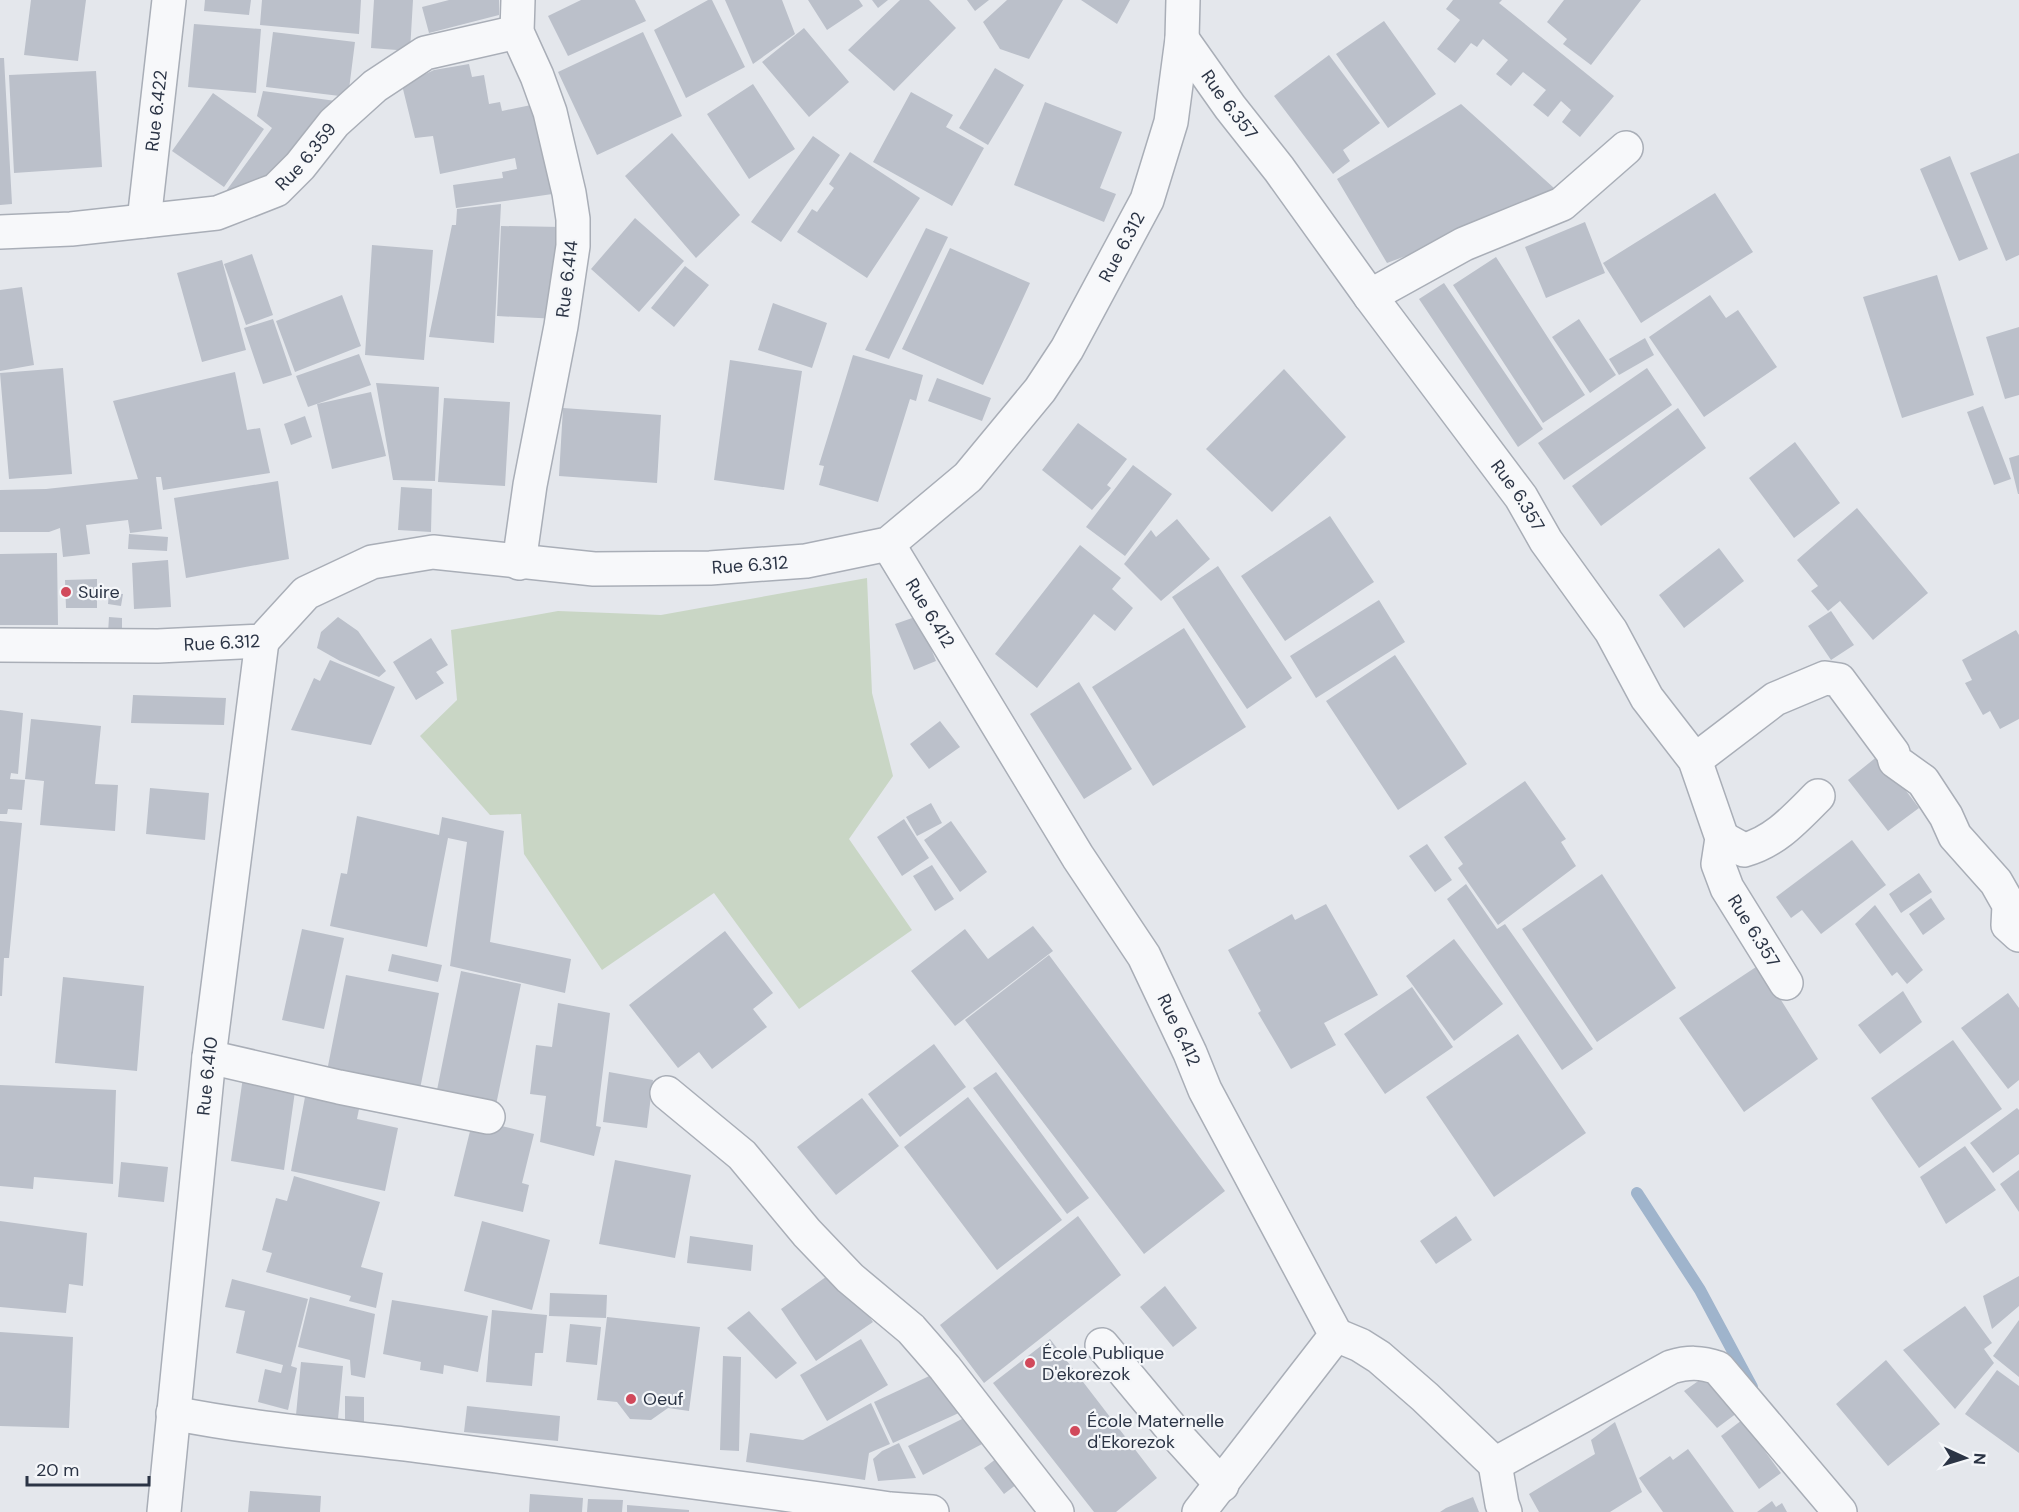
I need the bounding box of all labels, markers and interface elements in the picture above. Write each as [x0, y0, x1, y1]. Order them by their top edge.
street label: Rue 6.357 [1195, 65, 1263, 145]
street label: Rue 6.422 [140, 69, 173, 153]
street label: Rue 6.359 [270, 118, 342, 196]
street label: Rue 6.312 [1093, 208, 1150, 286]
street label: Rue 6.414 [550, 239, 584, 319]
street label: Rue 6.357 [1485, 455, 1550, 536]
street label: Rue 6.312 [711, 550, 789, 580]
street label: Rue 6.412 [900, 574, 960, 652]
place label: Suire [78, 580, 120, 604]
marker: Suire [59, 585, 73, 599]
street label: Rue 6.312 [183, 629, 261, 657]
street label: Rue 6.357 [1722, 890, 1785, 972]
street label: Rue 6.412 [1152, 990, 1206, 1070]
street label: Rue 6.410 [191, 1035, 223, 1117]
place label: École Publique D'ekorezok [1042, 1341, 1164, 1386]
marker: École Publique D'ekorezok [1023, 1356, 1037, 1370]
place label: Oeuf [643, 1387, 684, 1411]
marker: Oeuf [624, 1392, 638, 1406]
place label: École Maternelle d'Ekorezok [1087, 1409, 1224, 1454]
marker: École Maternelle d'Ekorezok [1068, 1424, 1082, 1438]
north arrow [1935, 1428, 1995, 1488]
scale bar [27, 1449, 148, 1487]
text: N [1969, 1452, 1990, 1466]
text: 20 m [36, 1458, 79, 1482]

